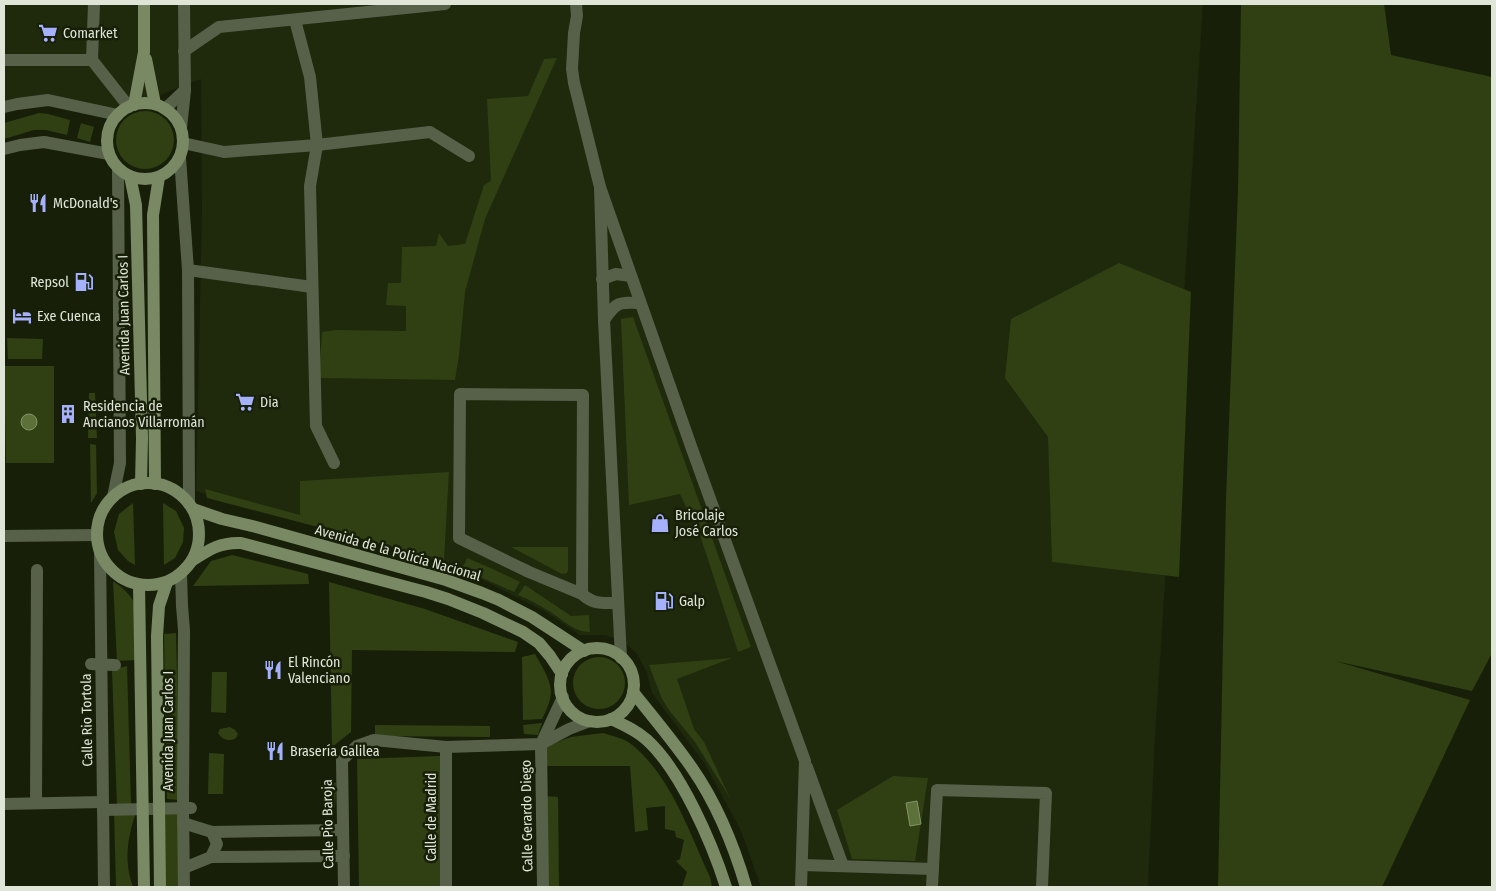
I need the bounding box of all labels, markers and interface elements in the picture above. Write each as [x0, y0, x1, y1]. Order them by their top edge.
supermarket icon: Comarket [37, 22, 59, 44]
place label: Comarket [63, 25, 118, 42]
restaurant icon: McDonald's [27, 192, 49, 214]
place label: McDonald's [53, 195, 118, 212]
street label: Avenida Juan Carlos I [114, 255, 134, 375]
fuel station icon: Repsol [73, 271, 95, 293]
place label: Repsol [30, 274, 69, 291]
hotel icon: Exe Cuenca [11, 305, 33, 327]
place label: Exe Cuenca [37, 308, 101, 325]
supermarket icon: Dia [234, 391, 256, 413]
place label: Dia [260, 394, 279, 411]
place label: Residencia de Ancianos Villarromán [83, 398, 205, 431]
building icon: Residencia de Ancianos Villarromán [57, 403, 79, 425]
place label: Bricolaje José Carlos [675, 507, 738, 540]
shop icon: Bricolaje José Carlos [649, 512, 671, 534]
street label: Avenida de la Policía Nacional [313, 521, 483, 585]
fuel station icon: Galp [653, 590, 675, 612]
place label: Galp [679, 593, 705, 610]
place label: El Rincón Valenciano [288, 654, 350, 687]
restaurant icon: El Rincón Valenciano [262, 659, 284, 681]
street label: Avenida Juan Carlos I [160, 671, 177, 791]
street label: Calle Rio Tortola [78, 673, 96, 767]
restaurant icon: Brasería Galilea [264, 740, 286, 762]
place label: Brasería Galilea [290, 743, 380, 760]
street label: Calle Gerardo Diego [518, 760, 536, 872]
street label: Calle de Madrid [423, 772, 440, 862]
street label: Calle Pio Baroja [319, 779, 337, 869]

